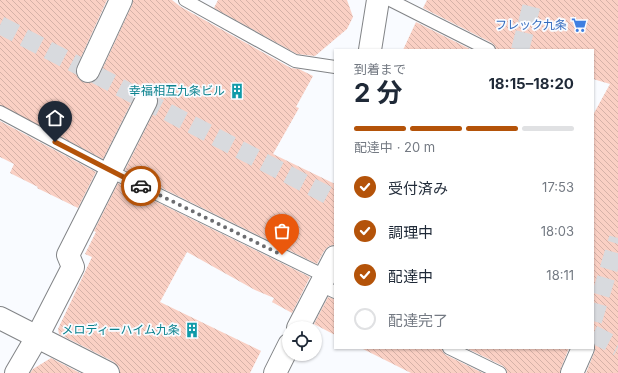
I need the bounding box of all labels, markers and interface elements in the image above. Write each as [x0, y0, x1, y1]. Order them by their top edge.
supermarket icon: フレック九条 [570, 16, 588, 34]
place label: フレック九条 [495, 17, 567, 32]
text: 到着まで [354, 61, 406, 77]
text: 18:15–18:20 [488, 74, 574, 93]
text: 2 分 [354, 77, 403, 108]
building icon: 幸福相互九条ビル [228, 82, 246, 100]
place label: 幸福相互九条ビル [129, 83, 225, 98]
pin [38, 101, 72, 142]
icon: home [44, 107, 66, 129]
text: 配達中 · 20 m [354, 139, 435, 155]
courier [121, 166, 161, 206]
icon: car [130, 175, 152, 197]
icon: check [354, 176, 376, 198]
text: 受付済み [388, 179, 448, 198]
text: 17:53 [542, 179, 574, 195]
pin [265, 214, 299, 255]
icon: bag [271, 220, 293, 242]
icon: check [354, 220, 376, 242]
text: 調理中 [388, 223, 433, 242]
text: 18:03 [541, 223, 574, 239]
icon: check [354, 264, 376, 286]
text: 配達中 [388, 267, 433, 286]
text: 18:11 [546, 267, 574, 283]
text: 配達完了 [388, 311, 448, 330]
building icon: メロディーハイム九条 [183, 321, 201, 339]
map controls [282, 321, 322, 361]
button: locate [282, 321, 322, 361]
place label: メロディーハイム九条 [62, 322, 180, 337]

